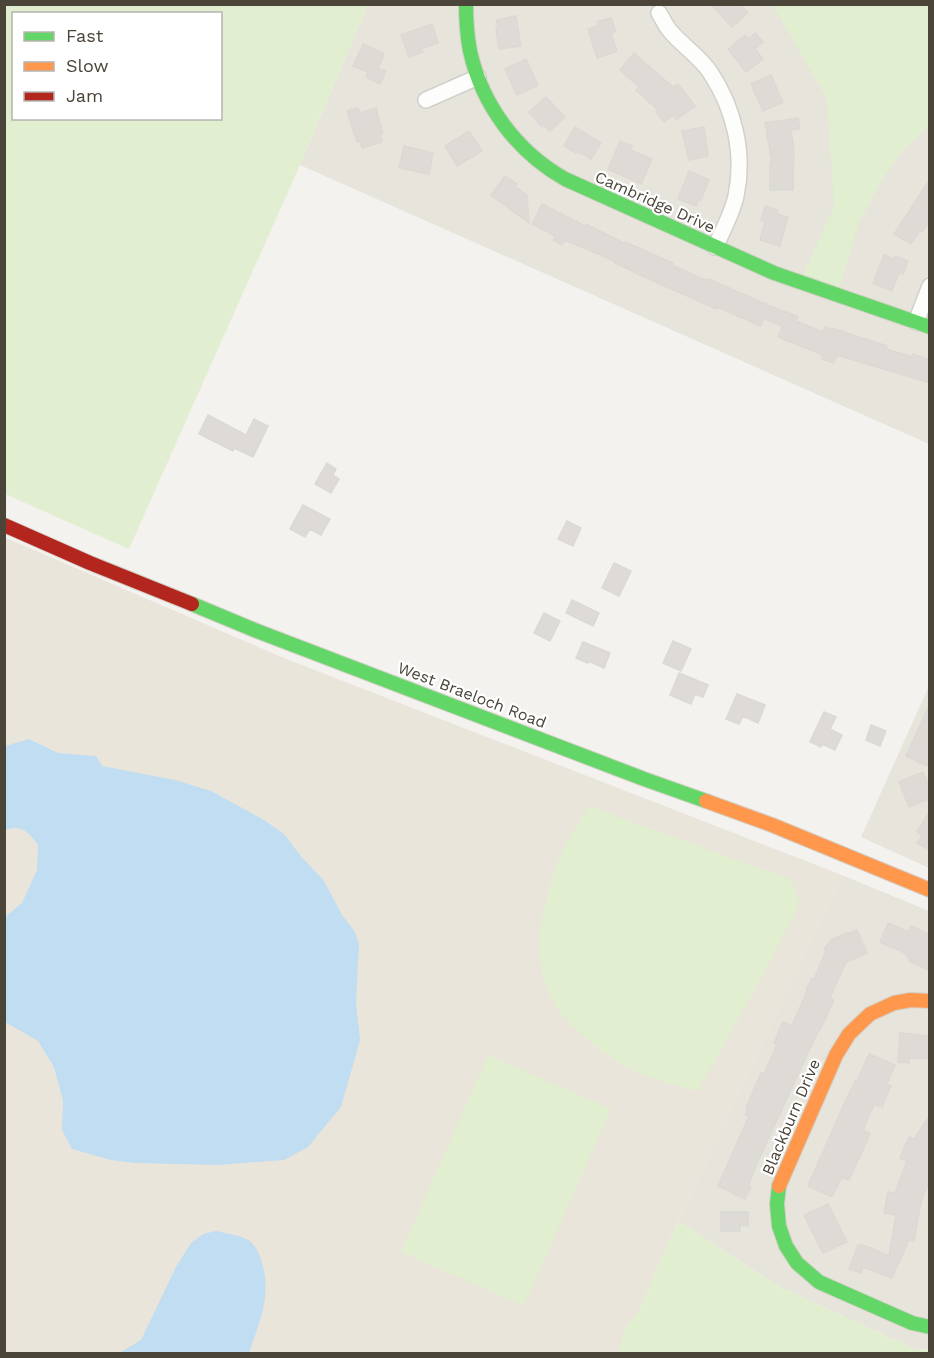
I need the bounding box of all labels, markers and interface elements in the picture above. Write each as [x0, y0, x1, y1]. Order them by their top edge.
legend [12, 12, 222, 120]
text: Fast [66, 25, 104, 46]
text: Slow [66, 55, 109, 76]
text: Jam [66, 85, 103, 106]
street label: Cambridge Drive [592, 167, 718, 237]
street label: West Braeloch Road [395, 658, 549, 732]
street label: Blackburn Drive [758, 1056, 824, 1178]

